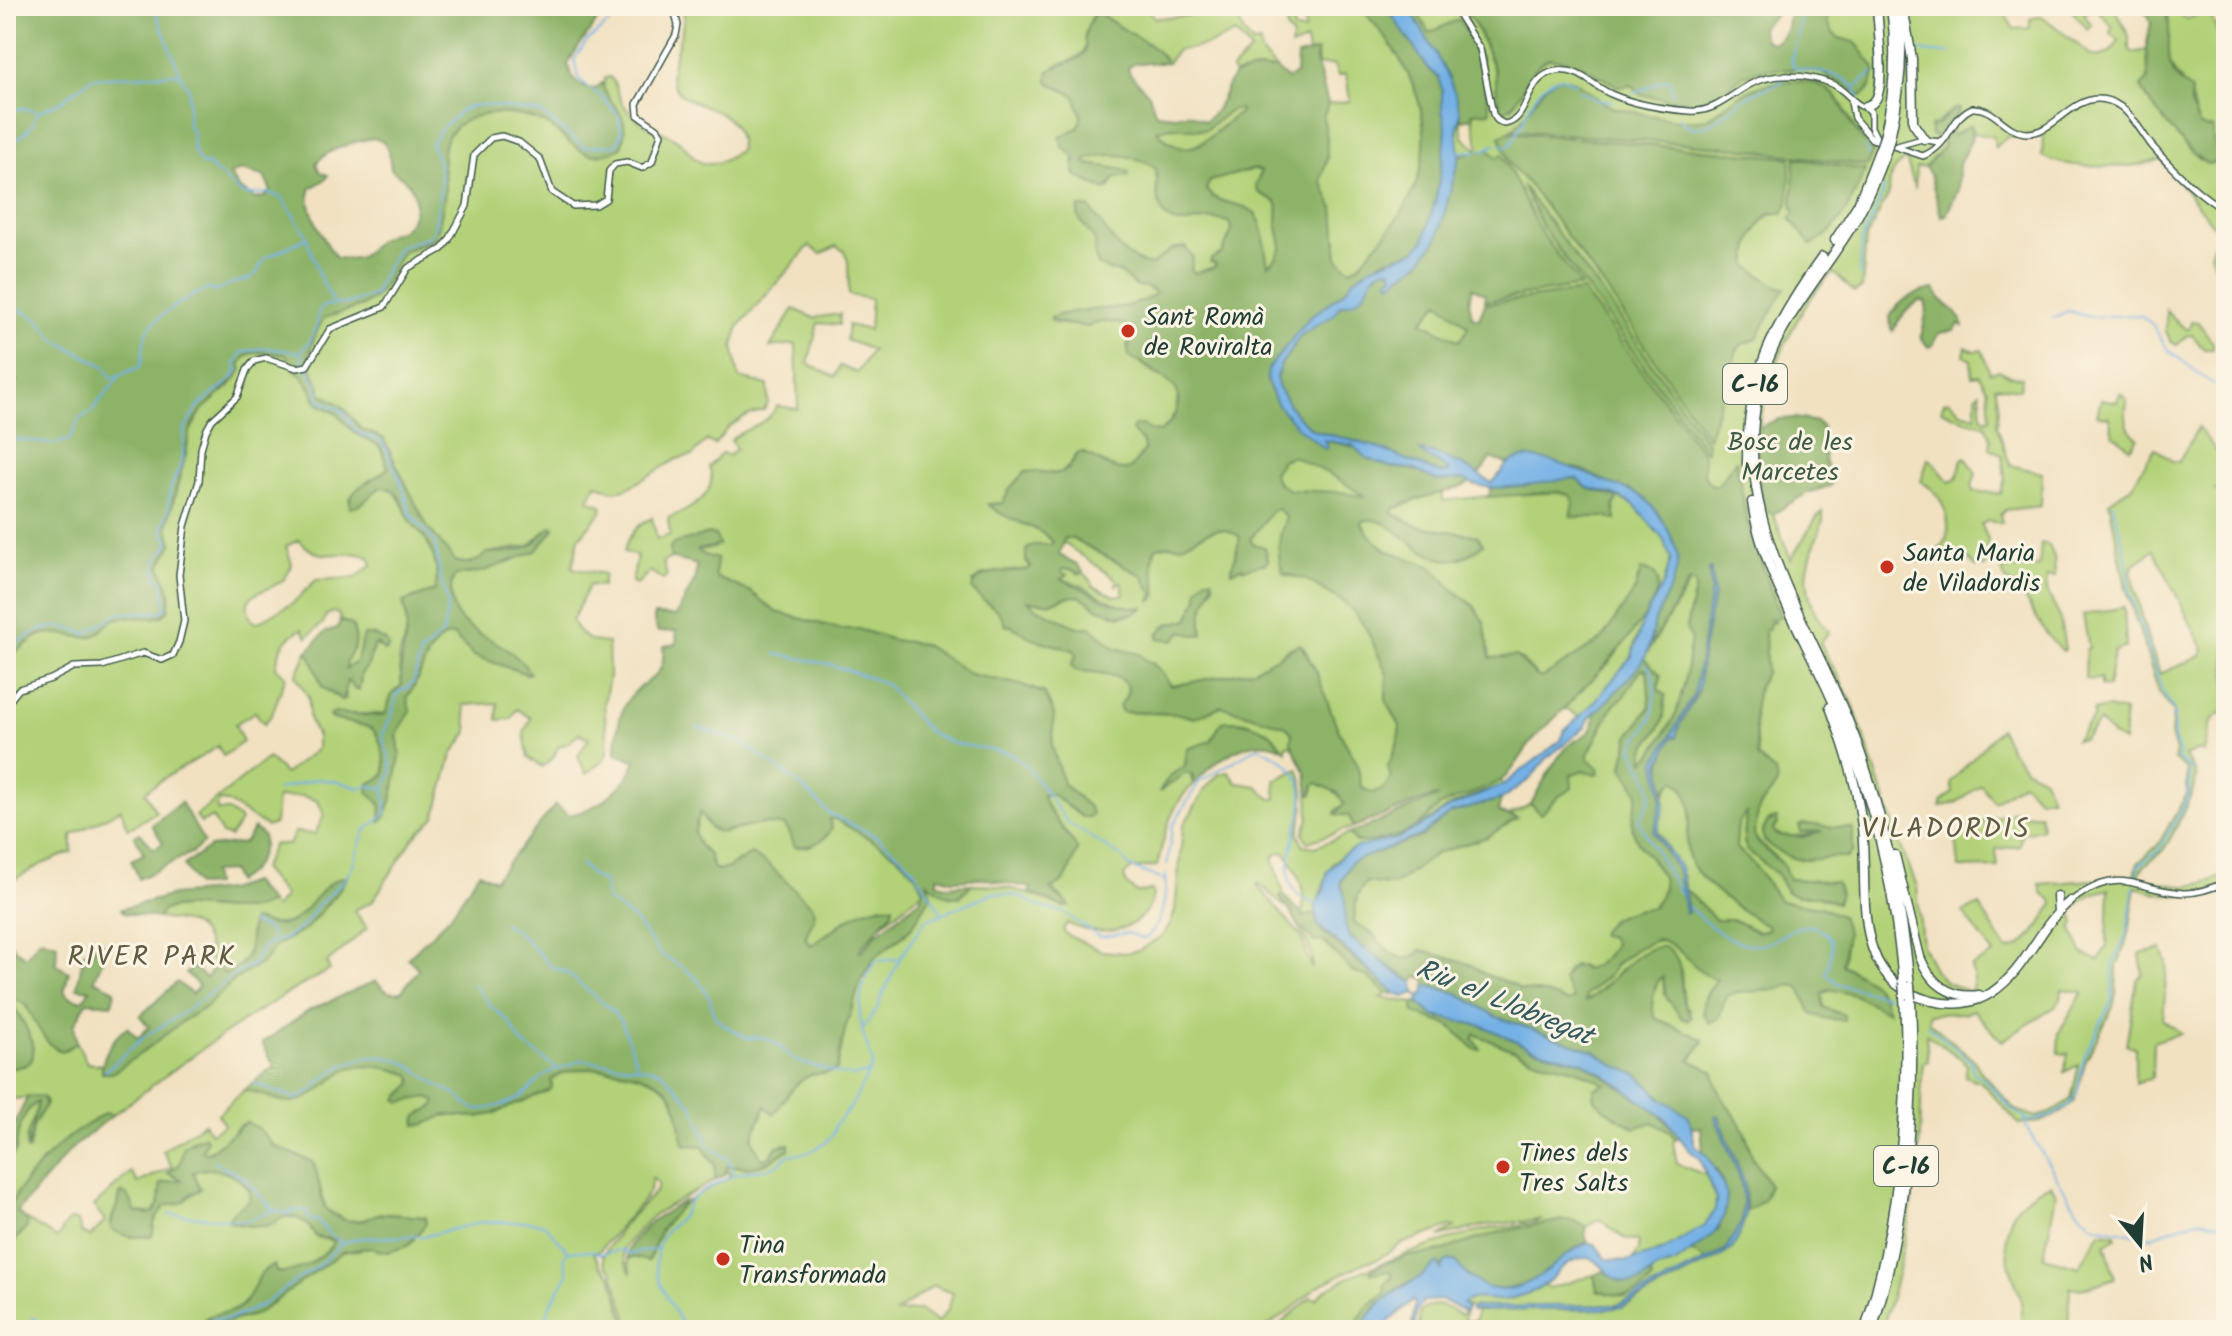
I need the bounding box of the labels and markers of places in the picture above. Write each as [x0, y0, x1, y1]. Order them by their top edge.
place label: Sant Romà de Roviralta [1144, 297, 1273, 369]
marker: Sant Romà de Roviralta [1119, 322, 1137, 340]
place label: Santa Maria de Viladordis [1903, 533, 2040, 605]
marker: Santa Maria de Viladordis [1878, 558, 1896, 576]
place label: Tines dels Tres Salts [1519, 1133, 1628, 1205]
marker: Tines dels Tres Salts [1494, 1158, 1512, 1176]
place label: Tina Transformada [739, 1225, 887, 1297]
marker: Tina Transformada [714, 1250, 732, 1268]

